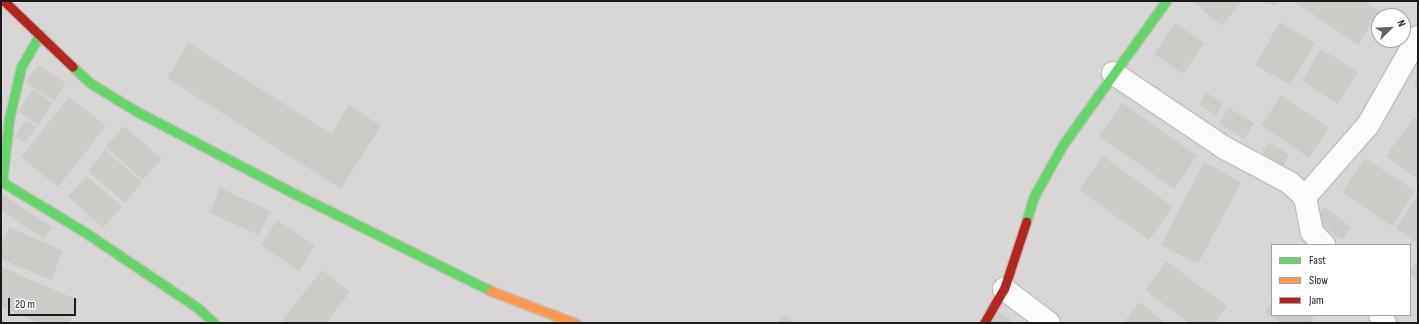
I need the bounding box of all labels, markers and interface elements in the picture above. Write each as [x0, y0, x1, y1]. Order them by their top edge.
north arrow [1371, 8, 1411, 48]
text: N [1394, 18, 1409, 29]
legend [1271, 244, 1411, 316]
text: Fast [1309, 253, 1326, 268]
text: Slow [1309, 273, 1328, 288]
scale bar [10, 290, 78, 316]
text: Jam [1309, 293, 1324, 308]
text: 20 m [15, 297, 35, 312]

